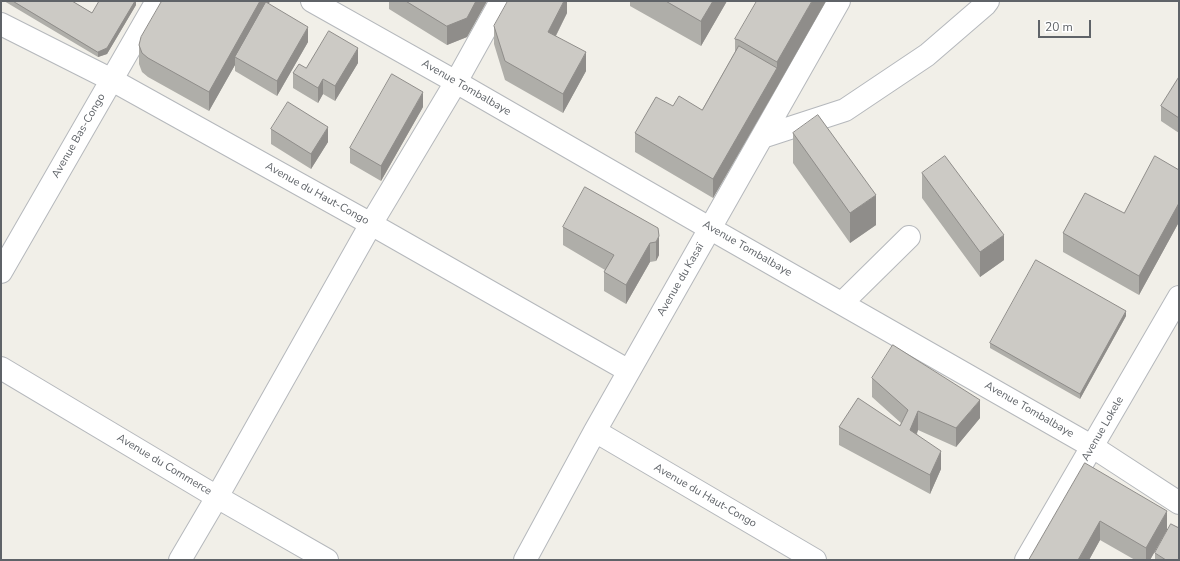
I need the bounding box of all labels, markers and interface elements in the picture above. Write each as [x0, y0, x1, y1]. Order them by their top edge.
scale bar [1040, 12, 1093, 38]
text: 20 m [1045, 19, 1073, 35]
street label: Avenue Tombalbaye [419, 57, 513, 119]
street label: Avenue Bas-Congo [49, 91, 109, 181]
street label: Avenue du Haut-Congo [263, 160, 371, 228]
street label: Avenue Tombalbaye [700, 218, 794, 280]
street label: Avenue du Kasaï [655, 241, 707, 319]
street label: Avenue Tombalbaye [982, 379, 1076, 441]
street label: Avenue Lokele [1079, 394, 1127, 464]
street label: Avenue du Commerce [114, 431, 214, 499]
street label: Avenue du Haut-Congo [651, 461, 759, 531]

